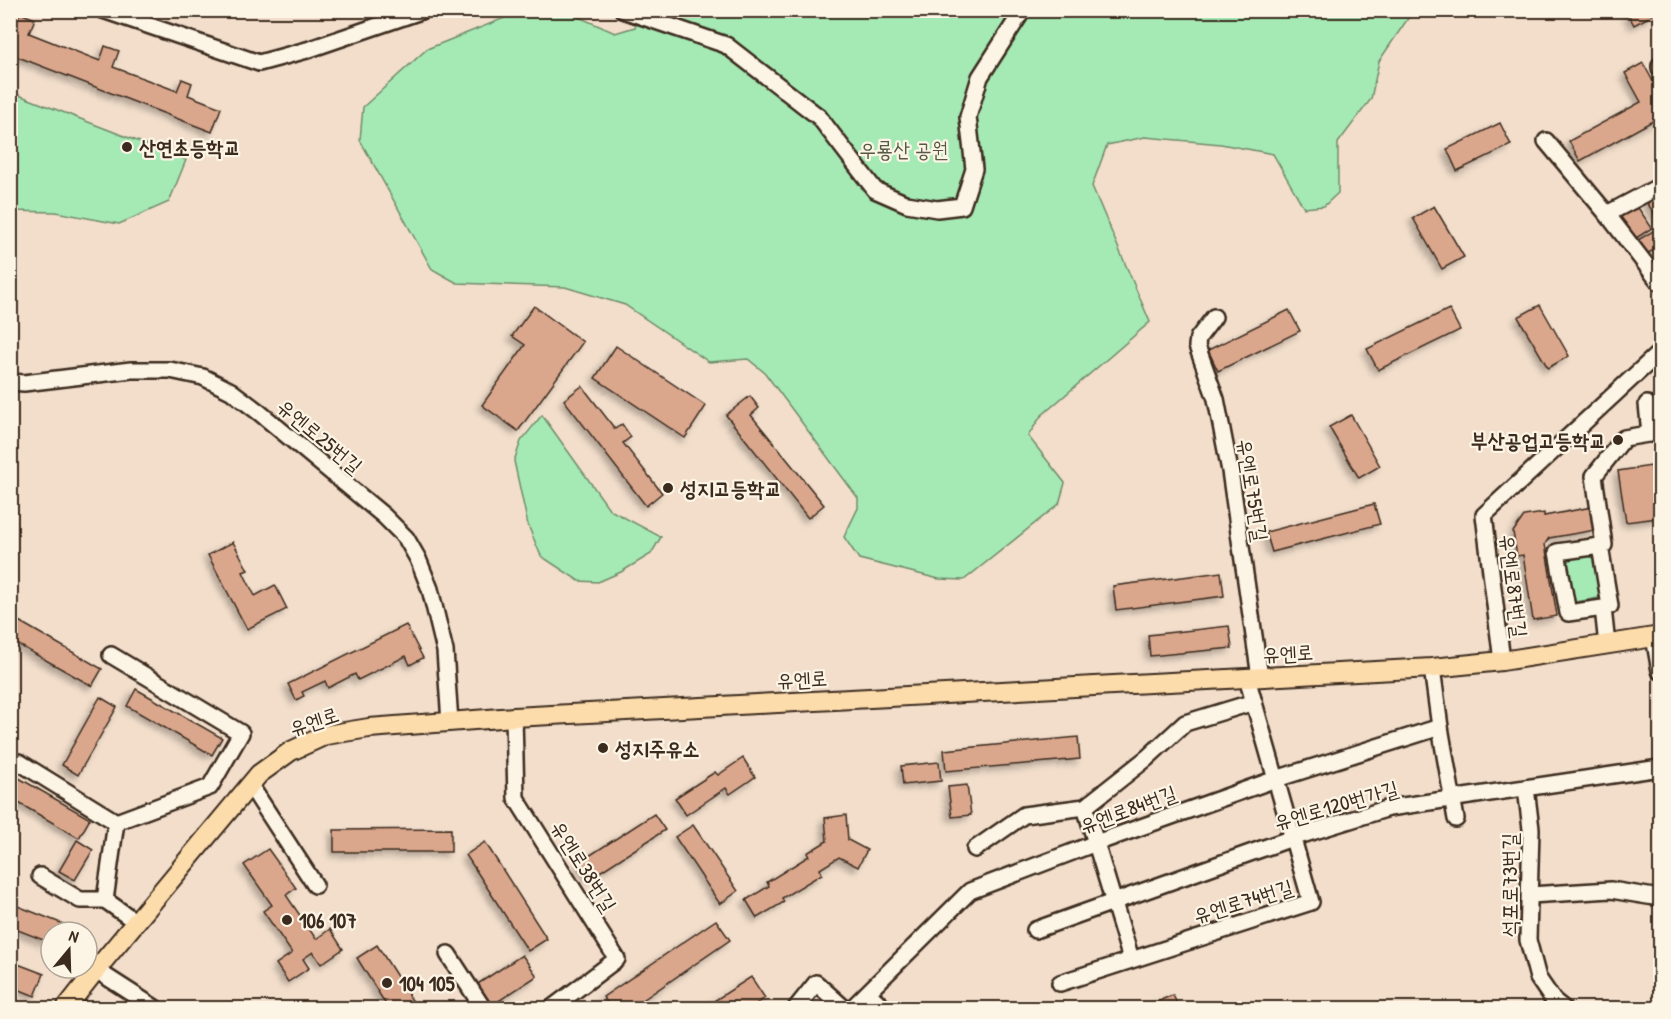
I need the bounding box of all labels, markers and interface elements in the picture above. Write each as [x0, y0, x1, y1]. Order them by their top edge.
place label: 산연초등학교 [139, 133, 240, 162]
park label: 우룡산 공원 [859, 135, 949, 164]
marker: 산연초등학교 [120, 140, 134, 154]
street label: 유엔로25번길 [271, 392, 369, 480]
place label: 부산공업고등학교 [1471, 426, 1606, 455]
marker: 부산공업고등학교 [1611, 433, 1625, 447]
street label: 유엔로75번길 [1231, 436, 1275, 544]
place label: 성지고등학교 [680, 474, 781, 503]
marker: 성지고등학교 [661, 481, 675, 495]
street label: 유엔로87번길 [1493, 533, 1535, 639]
street label: 유엔로 [1262, 637, 1314, 669]
street label: 유엔로 [776, 663, 828, 695]
street label: 유엔로 [285, 699, 343, 743]
place label: 성지주유소 [615, 734, 700, 763]
marker: 성지주유소 [596, 741, 610, 755]
street label: 유엔로120번가길 [1270, 773, 1402, 837]
street label: 유엔로84번길 [1075, 778, 1181, 840]
street label: 유엔로38번길 [544, 815, 624, 917]
street label: 석포로73번길 [1495, 833, 1524, 937]
street label: 유엔로74번길 [1190, 872, 1296, 930]
place label: 106 107 [299, 906, 357, 935]
marker: 106 107 [280, 913, 294, 927]
north arrow [39, 920, 99, 980]
text: N [66, 924, 82, 948]
place label: 104 105 [399, 969, 455, 998]
marker: 104 105 [380, 976, 394, 990]

